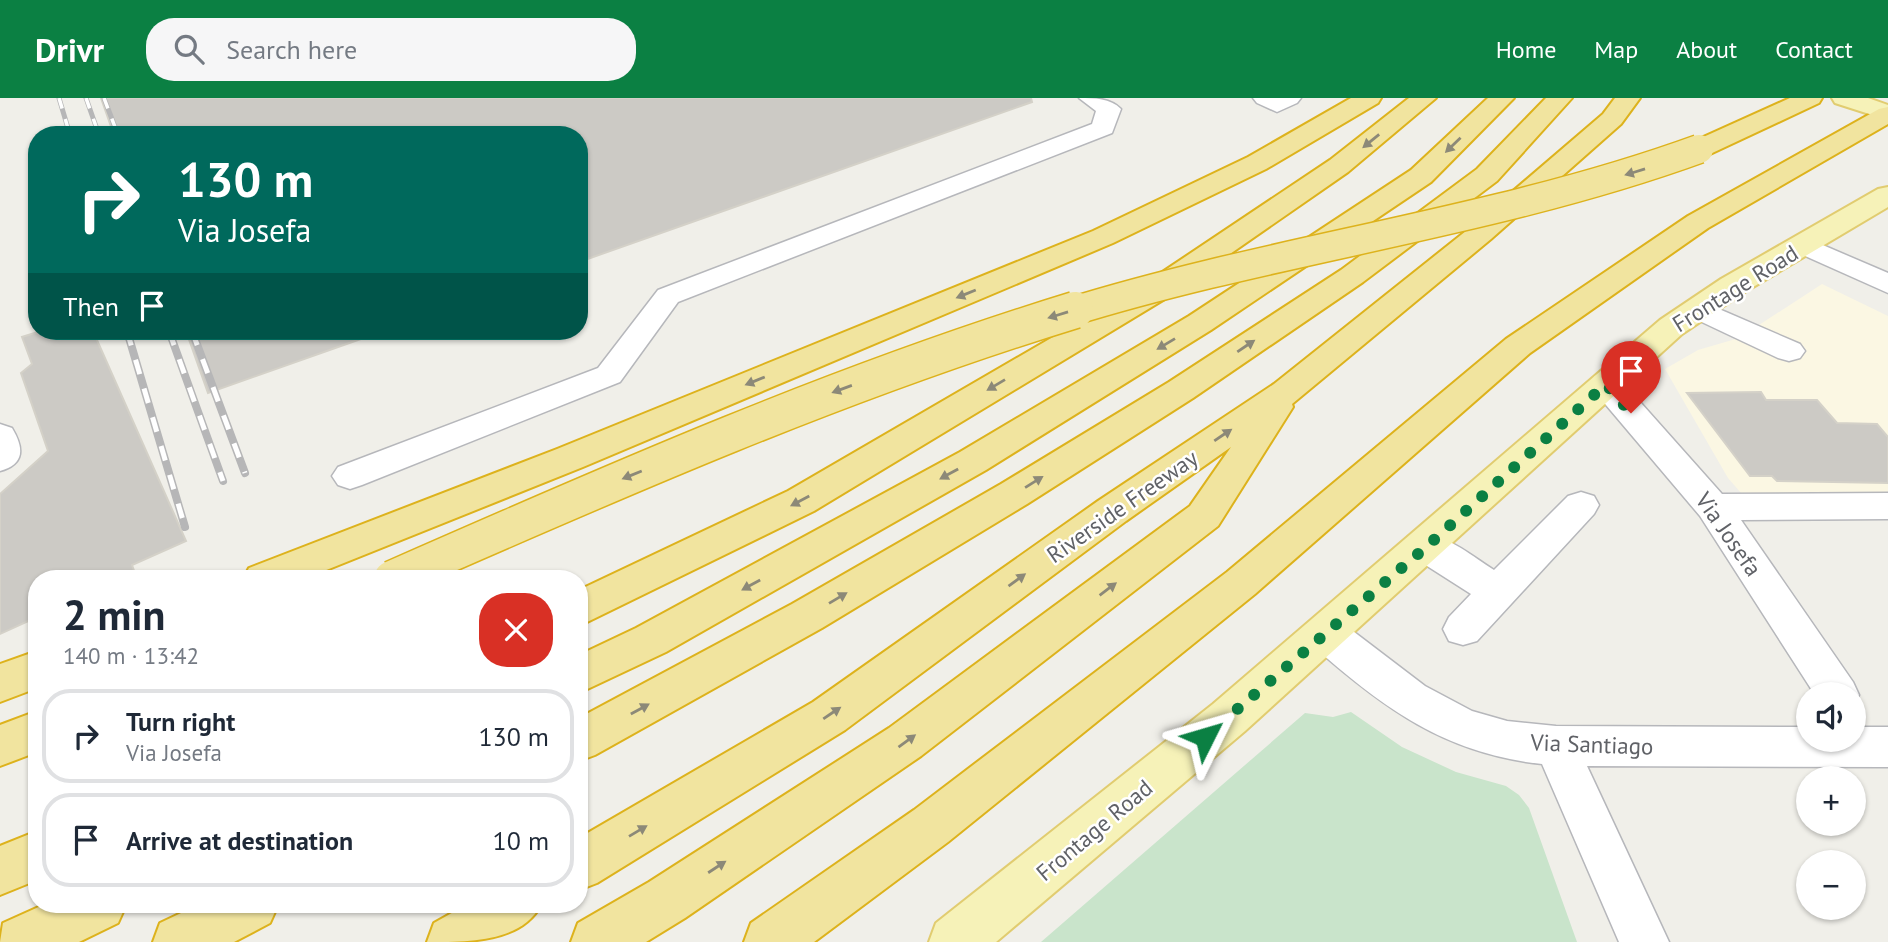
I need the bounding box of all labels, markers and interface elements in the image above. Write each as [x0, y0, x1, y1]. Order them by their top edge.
search box [146, 18, 636, 81]
text: Drivr [35, 28, 104, 71]
icon: search [170, 30, 208, 68]
text: Search here [226, 33, 357, 66]
text: Home [1496, 34, 1556, 65]
text: Map [1594, 34, 1638, 65]
text: About [1676, 34, 1737, 65]
text: Contact [1775, 34, 1853, 65]
one-way arrow [1362, 133, 1380, 148]
one-way arrow [1445, 137, 1462, 153]
text: 130 m [178, 147, 313, 211]
icon: right [63, 154, 154, 245]
one-way arrow [1624, 168, 1645, 178]
text: Via Josefa [178, 209, 311, 251]
street label: Frontage Road [1667, 238, 1803, 338]
icon: arrive [133, 287, 171, 325]
one-way arrow [955, 289, 976, 300]
text: Then [63, 290, 119, 323]
one-way arrow [1047, 311, 1068, 321]
one-way arrow [1156, 338, 1175, 350]
one-way arrow [1237, 339, 1255, 353]
pin [1601, 341, 1661, 413]
icon: arrive [1612, 352, 1650, 390]
one-way arrow [745, 376, 766, 387]
one-way arrow [986, 379, 1006, 391]
one-way arrow [832, 383, 853, 394]
one-way arrow [1214, 428, 1232, 442]
street label: Riverside Freeway [1041, 443, 1203, 569]
one-way arrow [940, 468, 959, 480]
one-way arrow [621, 469, 642, 480]
one-way arrow [1024, 475, 1043, 488]
street label: Via Josefa [1689, 486, 1768, 582]
one-way arrow [790, 495, 810, 507]
one-way arrow [1008, 573, 1026, 587]
one-way arrow [741, 579, 761, 591]
one-way arrow [1099, 583, 1117, 597]
text: 2 min [63, 587, 165, 642]
one-way arrow [829, 592, 848, 604]
button: close [479, 593, 553, 667]
text: 140 m · 13:42 [63, 641, 199, 670]
map controls [1796, 682, 1866, 920]
button: sound [1796, 682, 1866, 752]
position arrow [1168, 700, 1242, 774]
one-way arrow [630, 703, 649, 715]
text: Turn right [126, 705, 235, 738]
one-way arrow [823, 706, 841, 720]
icon: right [67, 717, 105, 755]
text: 130 m [478, 720, 549, 753]
street label: Via Santiago [1529, 727, 1654, 761]
one-way arrow [898, 734, 916, 748]
text: Via Josefa [126, 738, 222, 767]
button: + [1796, 766, 1866, 836]
street label: Frontage Road [1030, 773, 1158, 887]
icon: arrive [67, 821, 105, 859]
text: Arrive at destination [126, 824, 353, 857]
text: 10 m [493, 824, 549, 857]
one-way arrow [628, 825, 647, 837]
button: − [1796, 850, 1866, 920]
one-way arrow [707, 860, 727, 873]

